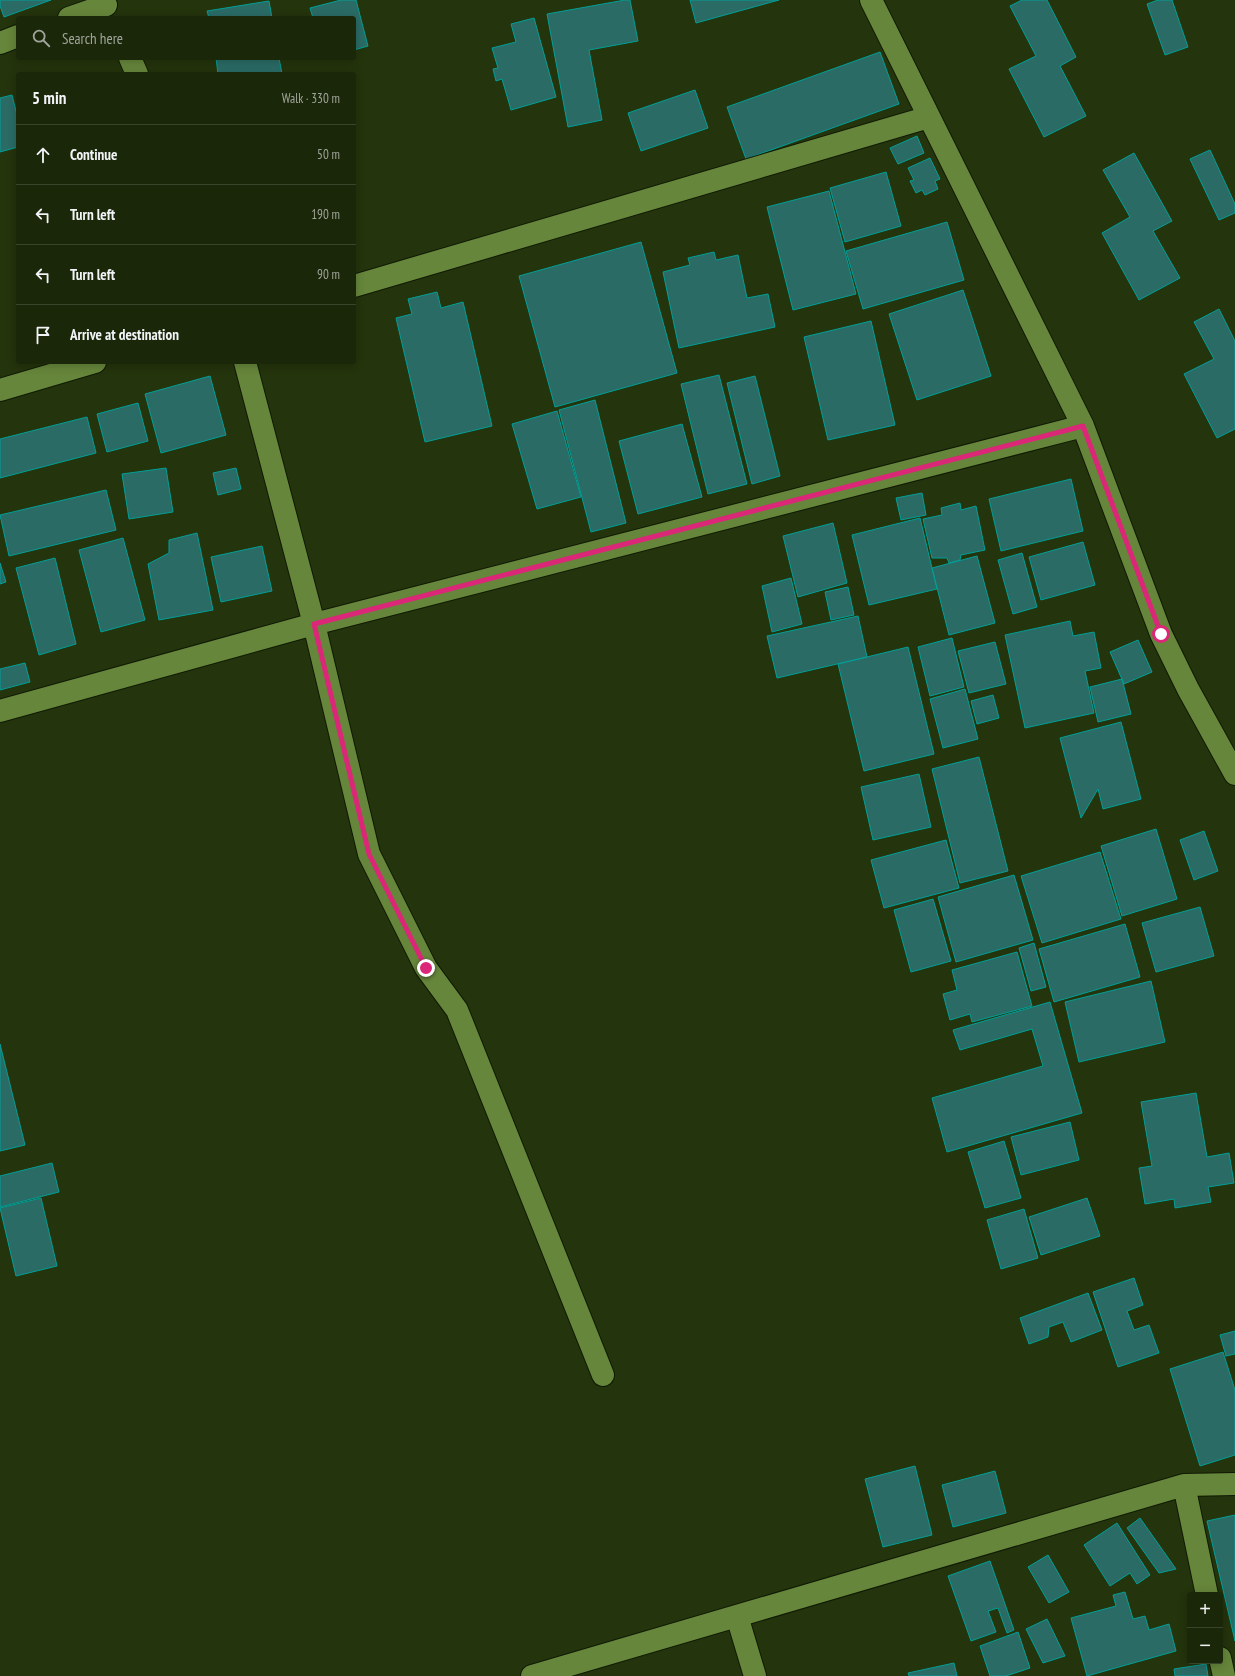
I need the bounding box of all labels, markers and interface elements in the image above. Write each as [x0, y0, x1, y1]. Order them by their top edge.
search box [16, 16, 356, 60]
icon: search [30, 27, 52, 49]
text: Search here [62, 29, 123, 48]
text: 5 min [32, 87, 66, 109]
text: Walk · 330 m [282, 90, 340, 107]
icon: ahead [32, 144, 54, 166]
text: Continue [70, 145, 117, 164]
text: 50 m [317, 146, 340, 163]
icon: left [32, 204, 54, 226]
text: Turn left [70, 205, 115, 224]
text: 190 m [311, 206, 340, 223]
icon: left [32, 264, 54, 286]
text: Turn left [70, 265, 115, 284]
text: 90 m [317, 266, 340, 283]
icon: arrive [32, 324, 54, 346]
text: Arrive at destination [70, 325, 179, 344]
route start [1152, 625, 1170, 643]
route end [417, 959, 435, 977]
map controls [1187, 1592, 1223, 1664]
button: + [1187, 1592, 1223, 1628]
button: − [1187, 1628, 1223, 1664]

